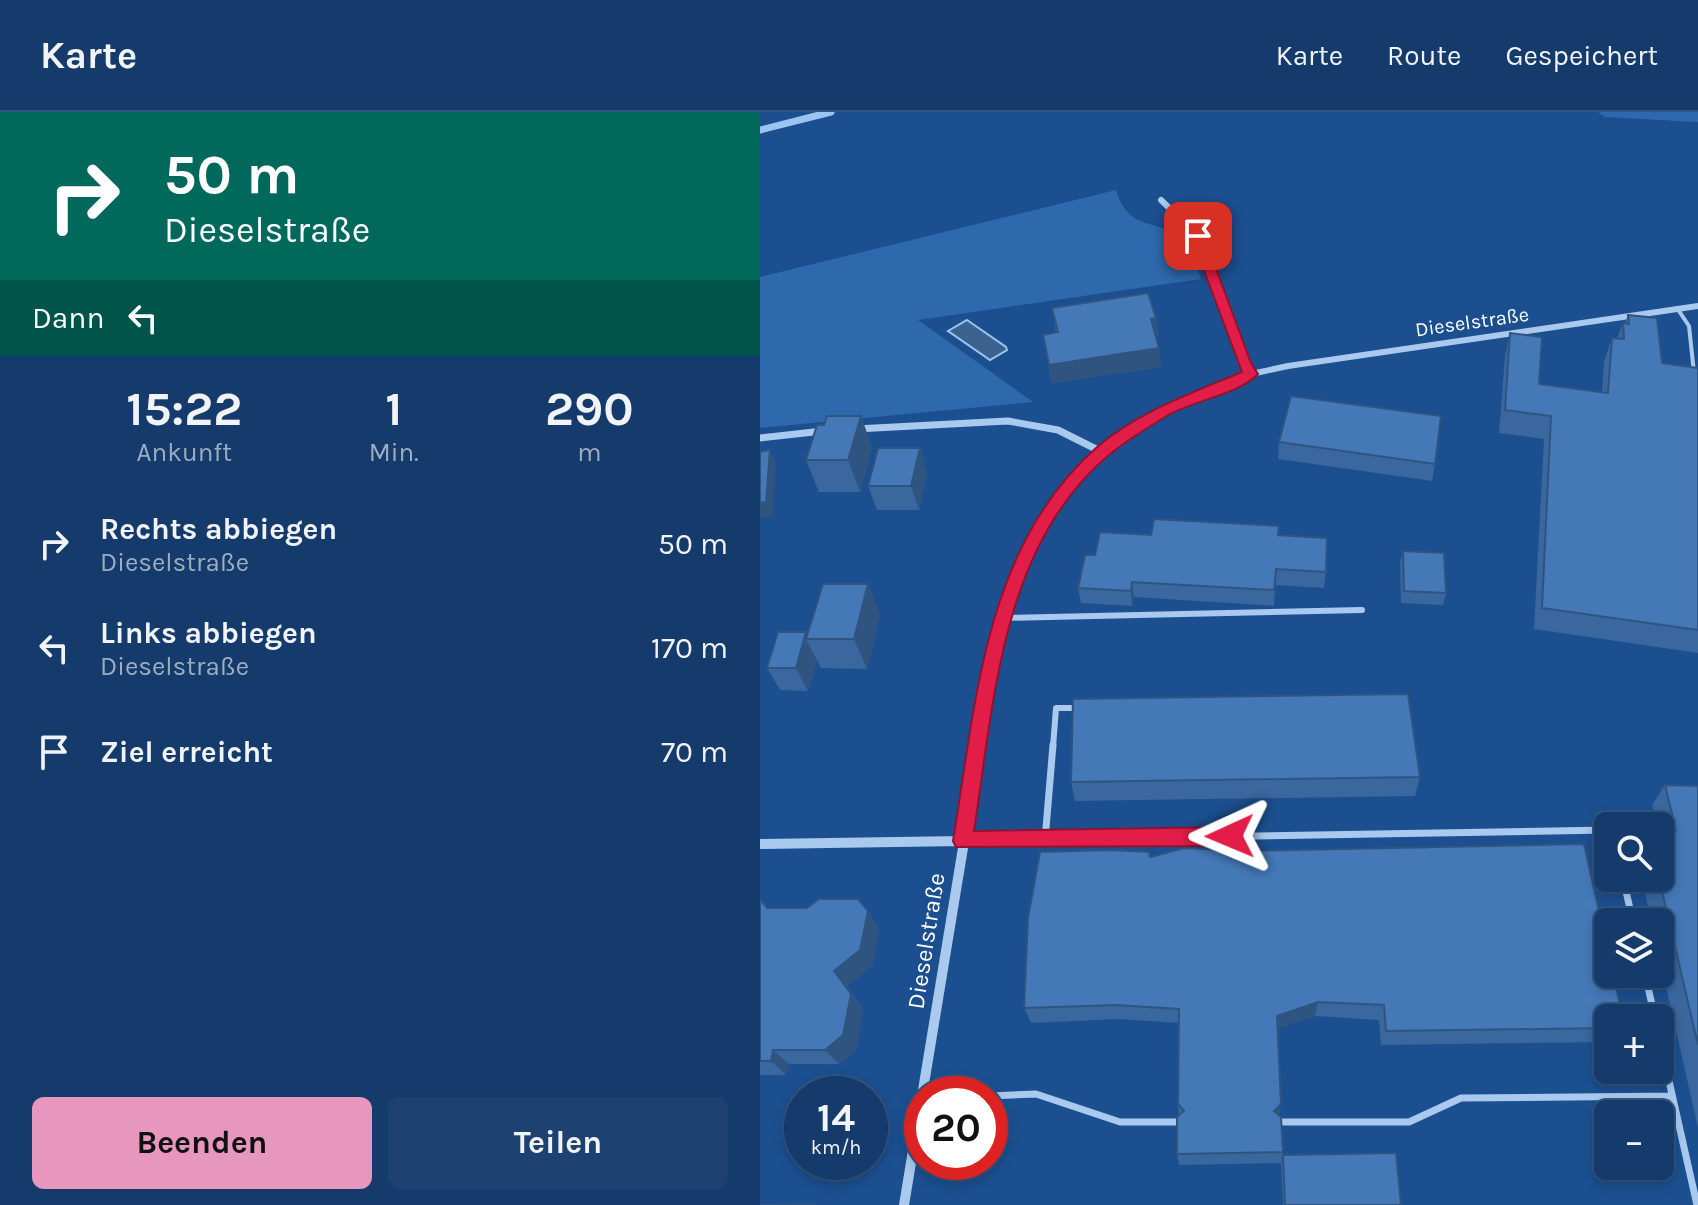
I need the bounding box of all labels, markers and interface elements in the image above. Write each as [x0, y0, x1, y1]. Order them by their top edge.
text: Karte [40, 33, 137, 78]
text: Karte [1276, 39, 1343, 72]
text: Route [1387, 39, 1461, 72]
text: Gespeichert [1505, 39, 1658, 72]
text: 50 m [164, 142, 299, 207]
icon: right [32, 144, 136, 248]
pin [1164, 202, 1232, 270]
text: Dieselstraße [164, 209, 370, 251]
icon: arrive [1176, 214, 1220, 258]
icon: left [121, 296, 165, 340]
text: Dann [32, 300, 105, 336]
street label: Dieselstraße [1414, 303, 1530, 341]
text: 15:22 [126, 381, 242, 437]
text: 1 [385, 381, 402, 437]
text: 290 [545, 381, 634, 437]
text: Ankunft [137, 437, 232, 468]
text: Min. [369, 437, 419, 468]
text: m [577, 437, 602, 468]
text: Rechts abbiegen [100, 511, 337, 547]
icon: right [32, 522, 76, 566]
text: 50 m [658, 526, 728, 562]
text: Dieselstraße [100, 547, 249, 578]
text: Links abbiegen [100, 615, 317, 651]
icon: left [32, 626, 76, 670]
text: 170 m [651, 630, 728, 666]
text: Dieselstraße [100, 651, 249, 682]
icon: arrive [32, 730, 76, 774]
text: Ziel erreicht [100, 734, 273, 770]
text: 70 m [661, 734, 728, 770]
position arrow [1188, 794, 1272, 878]
map controls [1594, 812, 1674, 1180]
button: search [1594, 812, 1674, 892]
street label: Dieselstraße [901, 871, 951, 1011]
button: layers [1594, 908, 1674, 988]
button: + [1594, 1004, 1674, 1084]
speed limit sign: 20 [904, 1076, 1008, 1180]
text: 14 [817, 1094, 855, 1141]
button: Beenden [32, 1097, 372, 1189]
button: Teilen [388, 1097, 728, 1189]
button: − [1594, 1100, 1674, 1180]
text: km/h [811, 1136, 861, 1159]

